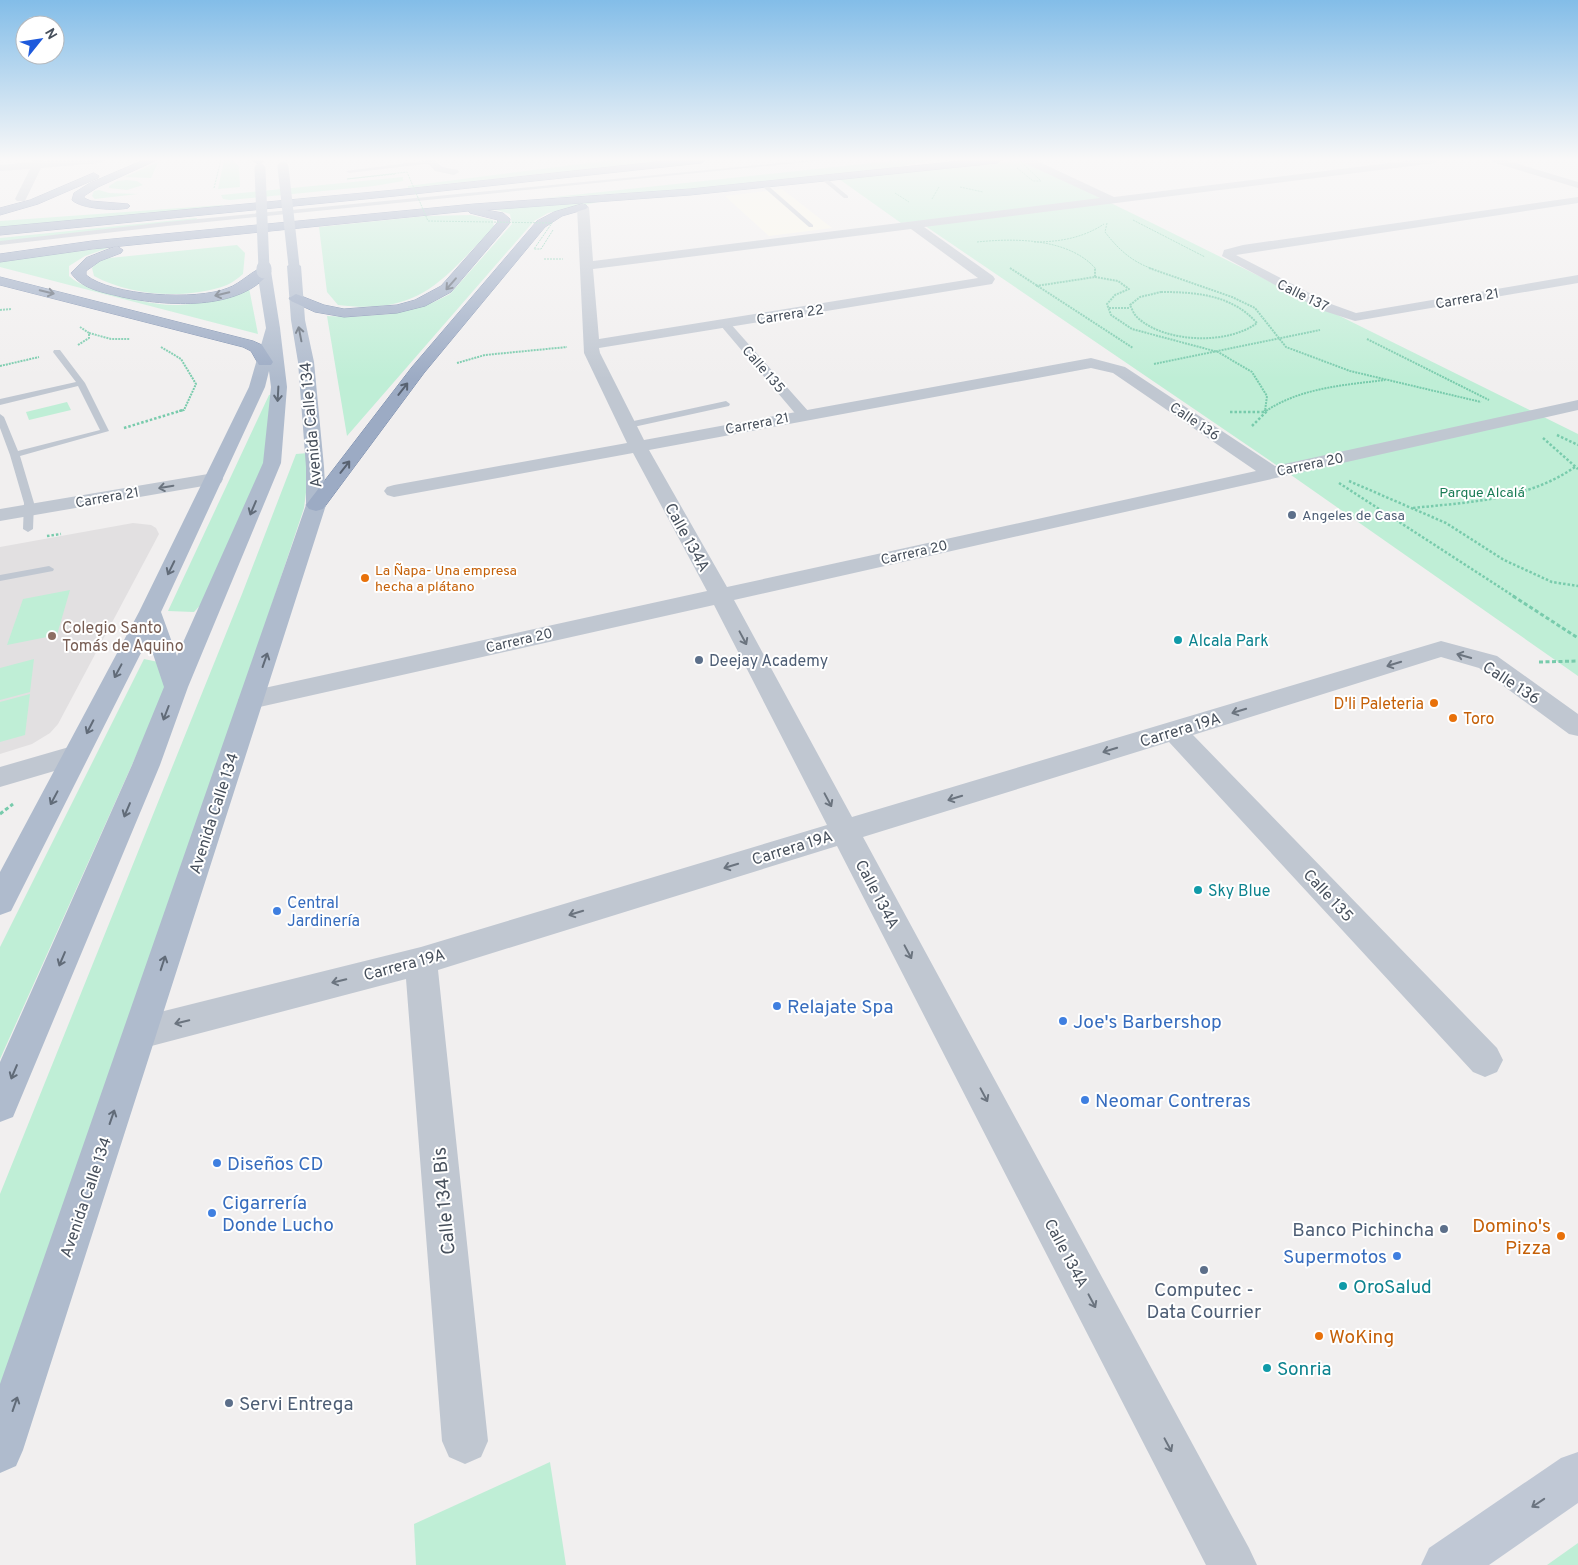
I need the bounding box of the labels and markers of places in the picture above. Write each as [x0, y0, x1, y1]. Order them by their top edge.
place label: Angeles de Casa [1302, 508, 1405, 525]
marker: Angeles de Casa [1286, 509, 1298, 521]
place label: La Ñapa- Una empresa hecha a plátano [375, 563, 517, 596]
marker: La Ñapa- Una empresa hecha a plátano [359, 572, 371, 584]
place label: Colegio Santo Tomás de Aquino [62, 619, 184, 657]
marker: Colegio Santo Tomás de Aquino [46, 630, 58, 642]
place label: Alcala Park [1188, 632, 1269, 652]
marker: Alcala Park [1172, 634, 1184, 646]
place label: Deejay Academy [709, 652, 828, 672]
marker: Deejay Academy [693, 654, 705, 666]
place label: D'li Paleteria [1334, 695, 1424, 715]
marker: D'li Paleteria [1428, 697, 1440, 709]
place label: Toro [1463, 710, 1495, 730]
marker: Toro [1447, 712, 1459, 724]
place label: Sky Blue [1208, 882, 1270, 902]
marker: Sky Blue [1192, 884, 1204, 896]
place label: Central Jardinería [287, 894, 360, 932]
marker: Central Jardinería [271, 905, 283, 917]
place label: Relajate Spa [787, 996, 894, 1020]
marker: Relajate Spa [771, 1000, 783, 1012]
place label: Joe's Barbershop [1073, 1011, 1222, 1035]
marker: Joe's Barbershop [1057, 1015, 1069, 1027]
place label: Neomar Contreras [1095, 1090, 1251, 1114]
marker: Neomar Contreras [1079, 1094, 1091, 1106]
place label: Diseños CD [227, 1153, 323, 1177]
marker: Diseños CD [211, 1157, 223, 1169]
place label: Cigarrería Donde Lucho [222, 1192, 334, 1238]
marker: Cigarrería Donde Lucho [206, 1207, 218, 1219]
place label: Domino's Pizza [1472, 1215, 1551, 1261]
place label: Banco Pichincha [1292, 1219, 1434, 1243]
marker: Banco Pichincha [1438, 1223, 1450, 1235]
marker: Domino's Pizza [1555, 1230, 1567, 1242]
place label: Supermotos [1283, 1246, 1387, 1270]
marker: Supermotos [1391, 1250, 1403, 1262]
marker: Computec - Data Courrier [1198, 1264, 1210, 1276]
place label: OroSalud [1353, 1276, 1432, 1300]
place label: Computec - Data Courrier [1147, 1279, 1262, 1325]
marker: OroSalud [1337, 1280, 1349, 1292]
place label: WoKing [1329, 1326, 1394, 1350]
marker: WoKing [1313, 1330, 1325, 1342]
place label: Sonria [1277, 1358, 1332, 1382]
marker: Sonria [1261, 1362, 1273, 1374]
place label: Servi Entrega [239, 1393, 353, 1417]
marker: Servi Entrega [223, 1397, 235, 1409]

